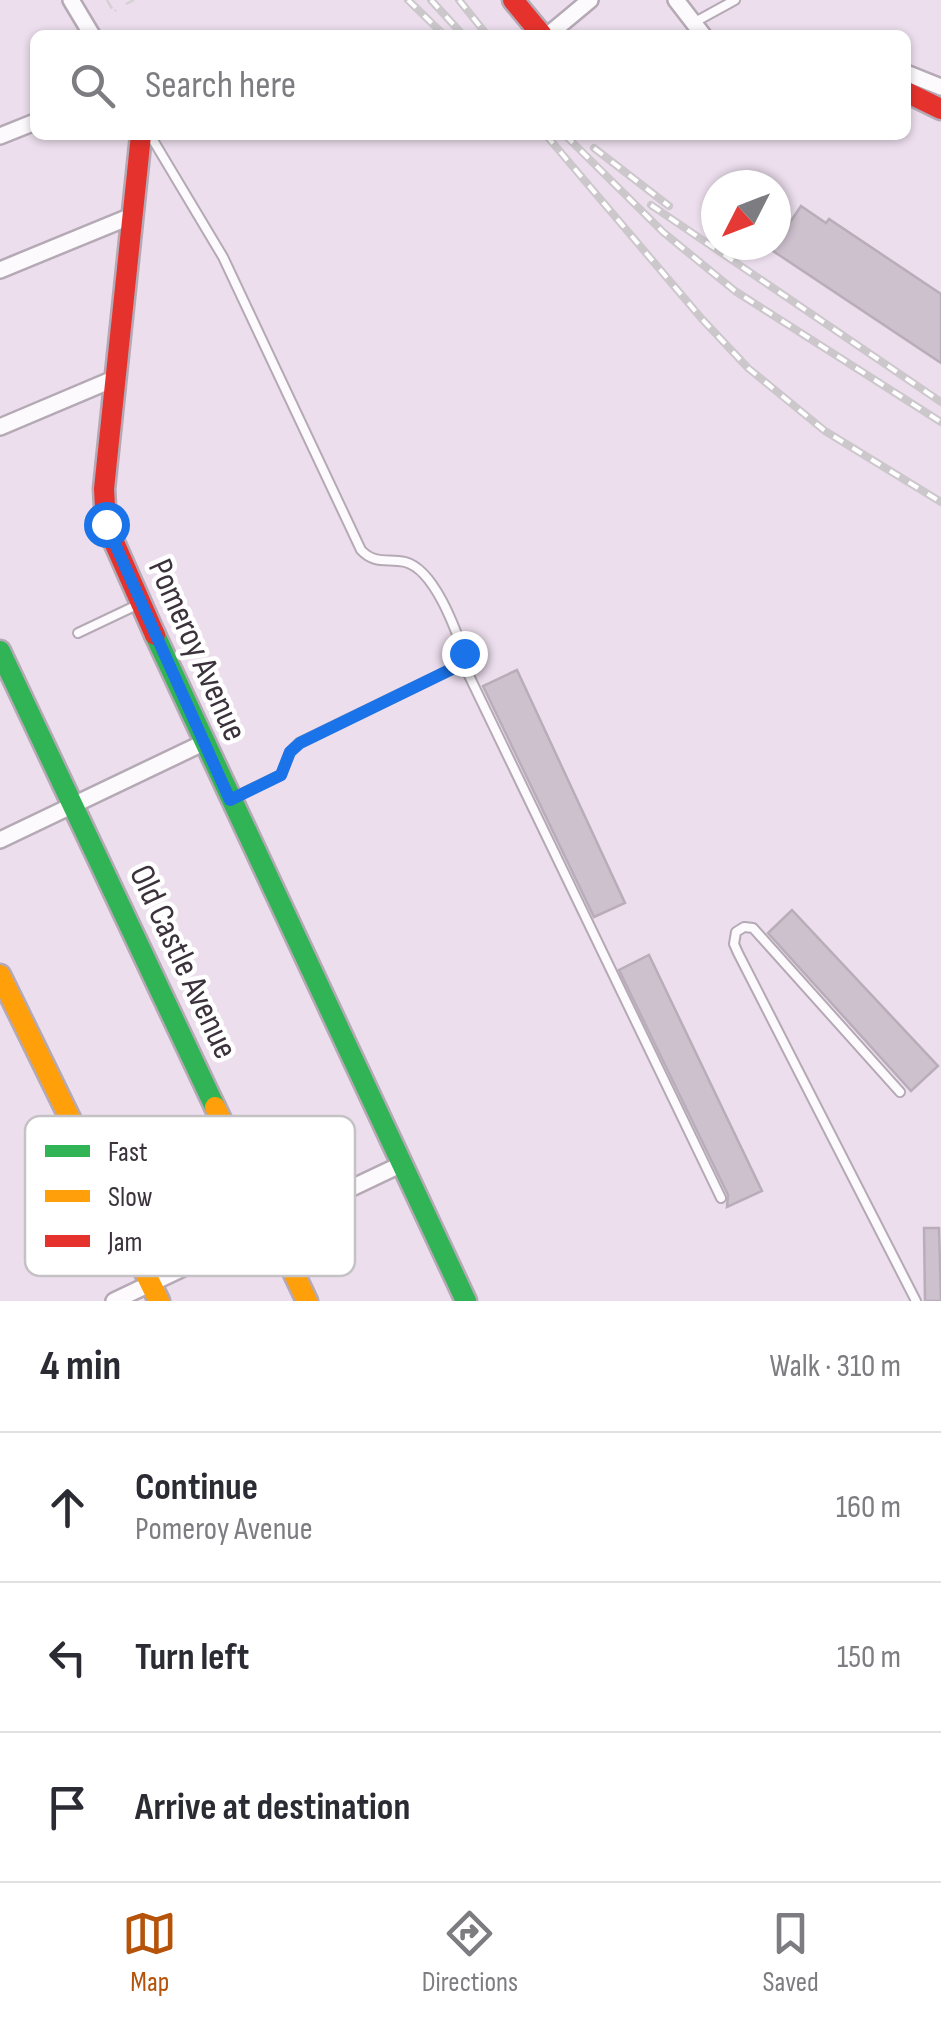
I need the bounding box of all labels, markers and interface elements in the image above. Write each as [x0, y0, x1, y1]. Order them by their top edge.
search box [30, 30, 911, 140]
icon: search [65, 58, 120, 113]
text: Search here [145, 63, 296, 108]
north arrow [701, 170, 791, 260]
route start [84, 502, 130, 548]
street label: Pomeroy Avenue [138, 553, 256, 747]
route end [442, 631, 488, 677]
street label: Old Castle Avenue [119, 858, 247, 1066]
legend [25, 1116, 355, 1276]
text: Fast [108, 1136, 147, 1169]
text: Slow [108, 1181, 153, 1214]
text: Jam [107, 1226, 143, 1259]
text: 4 min [40, 1341, 121, 1392]
text: Walk · 310 m [769, 1347, 901, 1386]
text: Continue [135, 1465, 258, 1510]
icon: ahead [40, 1480, 95, 1535]
text: 160 m [836, 1488, 901, 1527]
text: Pomeroy Avenue [135, 1510, 313, 1549]
icon: left [40, 1630, 95, 1685]
text: Turn left [135, 1635, 249, 1680]
text: 150 m [837, 1638, 901, 1677]
icon: arrive [40, 1780, 95, 1835]
text: Arrive at destination [135, 1785, 410, 1830]
tab: Map [122, 1906, 177, 1999]
tab: Directions [422, 1906, 518, 1999]
tab: Saved [763, 1906, 819, 1999]

